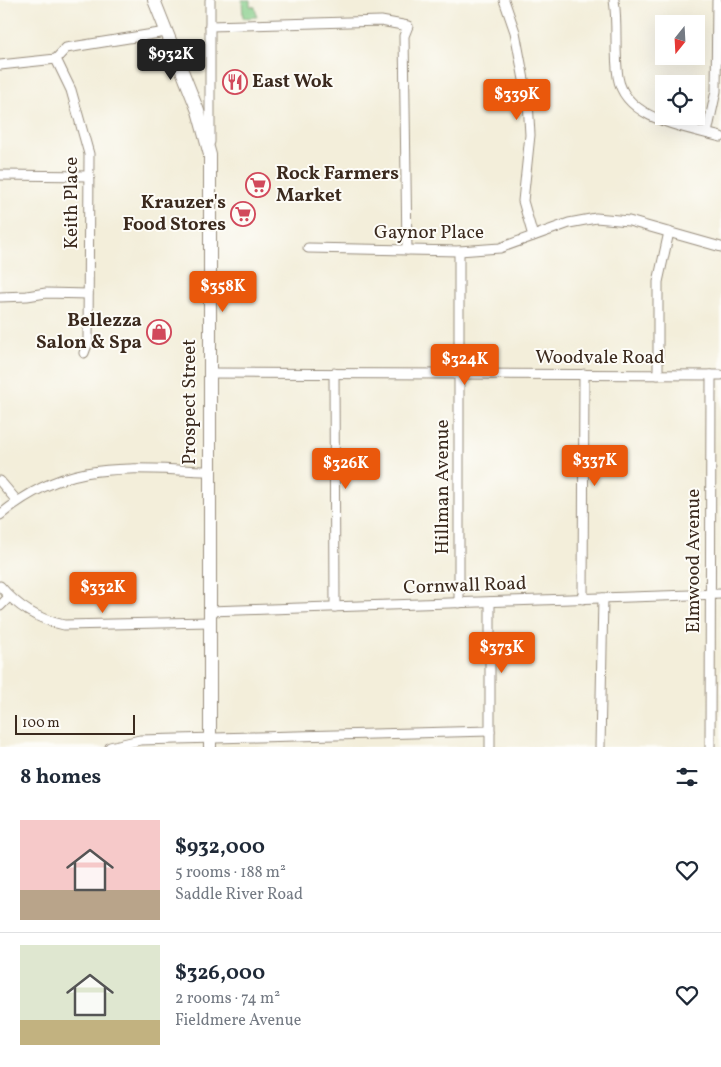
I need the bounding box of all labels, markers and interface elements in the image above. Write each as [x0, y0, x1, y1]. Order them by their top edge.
north arrow [655, 15, 705, 65]
map controls [655, 15, 705, 125]
pin: $932K [136, 38, 206, 81]
text: $932K [148, 44, 194, 66]
restaurant icon: East Wok [222, 69, 248, 95]
place label: East Wok [252, 69, 334, 95]
button: locate [655, 75, 705, 125]
pin: $339K [482, 78, 552, 121]
text: $339K [494, 84, 540, 106]
street label: Keith Place [59, 157, 85, 249]
place label: Rock Farmers Market [276, 161, 399, 209]
supermarket icon: Rock Farmers Market [245, 172, 271, 198]
place label: Krauzer's Food Stores [123, 190, 226, 238]
supermarket icon: Krauzer's Food Stores [230, 201, 256, 227]
street label: Gaynor Place [374, 220, 484, 246]
pin: $358K [188, 270, 258, 313]
text: $358K [200, 276, 246, 298]
place label: Bellezza Salon & Spa [36, 308, 142, 356]
shop icon: Bellezza Salon & Spa [146, 319, 172, 345]
street label: Prospect Street [177, 339, 203, 465]
pin: $324K [430, 344, 500, 386]
street label: Woodvale Road [535, 345, 665, 371]
text: $324K [442, 349, 488, 371]
street label: Hillman Avenue [430, 420, 456, 554]
pin: $337K [560, 444, 630, 487]
pin: $326K [311, 448, 381, 490]
text: $337K [573, 450, 617, 472]
text: $326K [323, 453, 369, 475]
street label: Elmwood Avenue [681, 489, 707, 633]
street label: Cornwall Road [403, 571, 527, 601]
pin: $332K [68, 572, 138, 614]
text: $332K [80, 577, 126, 599]
pin: $373K [467, 632, 537, 674]
text: $373K [480, 637, 524, 659]
scale bar [15, 712, 135, 735]
text: 100 m [22, 714, 60, 733]
text: 8 homes [20, 763, 101, 792]
icon: filters [673, 763, 701, 791]
text: $932,000 [175, 833, 265, 862]
icon: home [60, 840, 120, 900]
icon: heart [673, 856, 701, 884]
text: 5 rooms · 188 m² [175, 862, 286, 884]
text: Saddle River Road [175, 884, 303, 906]
text: $326,000 [175, 959, 265, 988]
icon: home [60, 965, 120, 1025]
icon: heart [673, 981, 701, 1009]
text: 2 rooms · 74 m² [175, 988, 280, 1010]
text: Fieldmere Avenue [175, 1010, 301, 1032]

